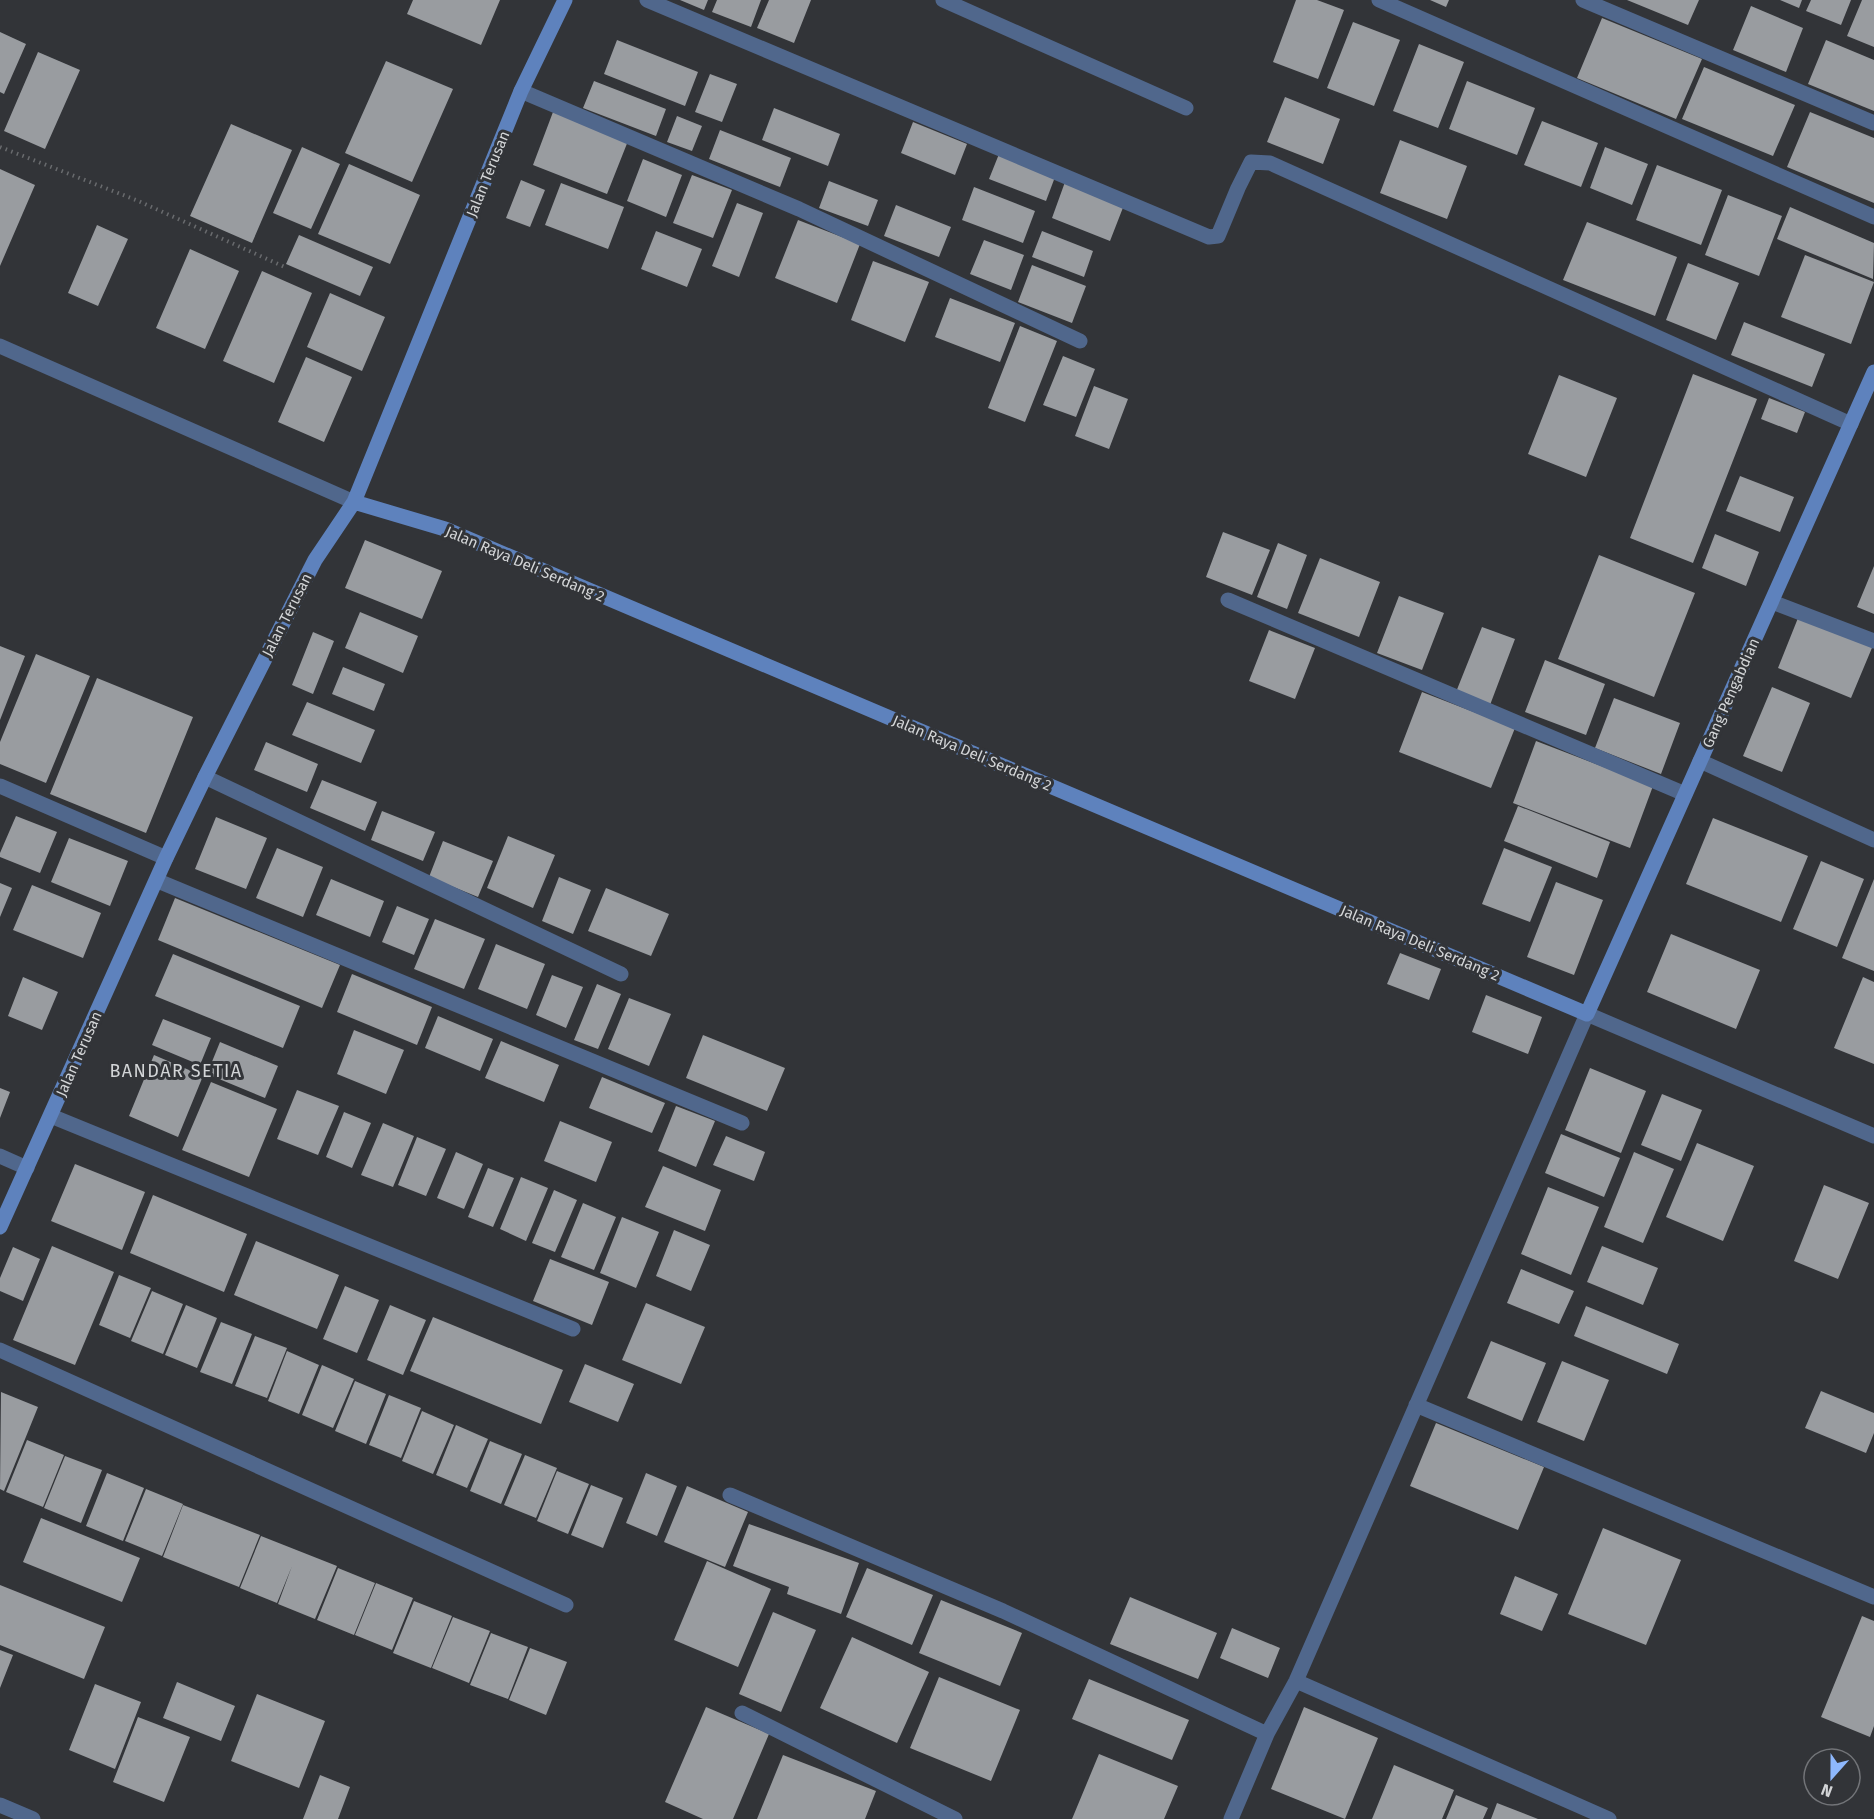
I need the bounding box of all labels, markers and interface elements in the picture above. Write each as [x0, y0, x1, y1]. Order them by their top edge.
street label: Jalan Terusan [463, 128, 513, 220]
street label: Jalan Raya Deli Serdang 2 [443, 522, 607, 606]
street label: Jalan Terusan [258, 570, 316, 660]
street label: Gang Pengabdian [1699, 635, 1763, 751]
street label: Jalan Raya Deli Serdang 2 [890, 711, 1054, 795]
street label: Jalan Raya Deli Serdang 2 [1338, 901, 1502, 985]
street label: Jalan Terusan [52, 1009, 106, 1099]
district label: BANDAR SETIA [109, 1060, 243, 1082]
north arrow [1802, 1747, 1862, 1807]
text: N [1818, 1780, 1835, 1801]

